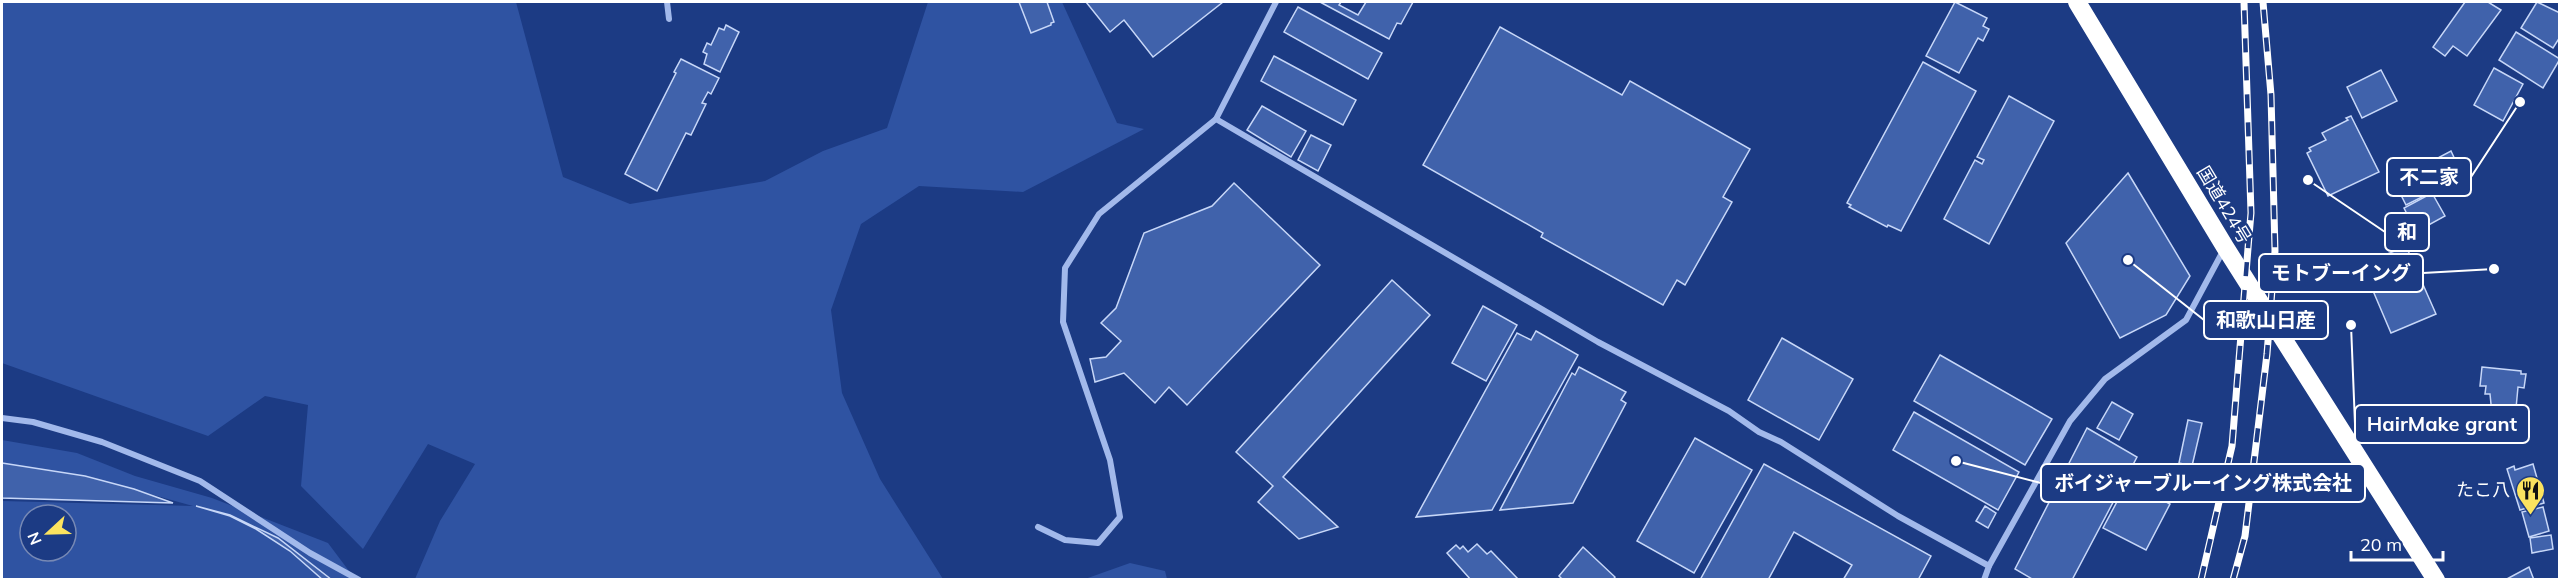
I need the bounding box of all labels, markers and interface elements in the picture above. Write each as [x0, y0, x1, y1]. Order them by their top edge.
callout: 不二家 [2387, 158, 2471, 196]
street label: 国道424号 [2192, 162, 2257, 248]
text: 不二家 [2399, 164, 2459, 189]
callout: 和 [2385, 213, 2429, 251]
text: 和 [2397, 219, 2417, 244]
callout: モトブーイング [2259, 254, 2423, 292]
text: モトブーイング [2271, 260, 2411, 285]
callout: 和歌山日産 [2204, 301, 2328, 339]
text: 和歌山日産 [2216, 307, 2316, 332]
callout: HairMake grant [2355, 405, 2529, 443]
text: HairMake grant [2367, 411, 2518, 436]
callout: ボイジャーブルーイング株式会社 [2041, 464, 2365, 502]
text: ボイジャーブルーイング株式会社 [2054, 470, 2352, 495]
restaurant icon: たこ八 [2515, 474, 2547, 516]
place label: たこ八 [2456, 478, 2510, 501]
north arrow [18, 503, 78, 563]
scale bar [2351, 524, 2442, 562]
text: N [23, 529, 46, 548]
text: 20 m [2360, 533, 2402, 556]

